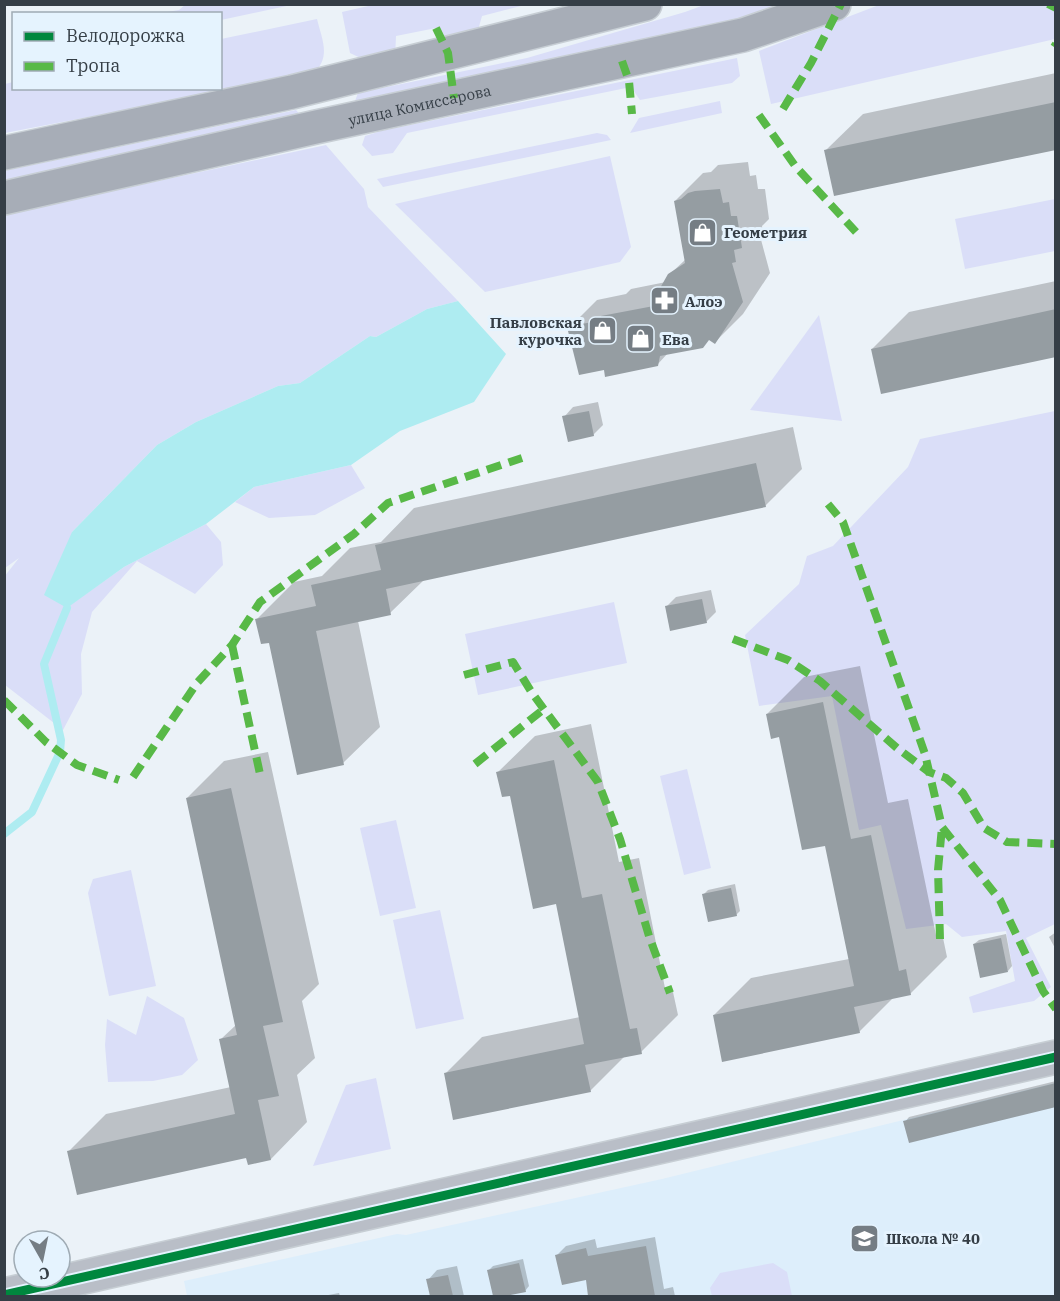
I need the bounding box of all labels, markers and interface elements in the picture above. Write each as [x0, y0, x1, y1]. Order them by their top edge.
legend [12, 12, 222, 90]
text: Велодорожка [66, 24, 185, 47]
text: Тропа [66, 54, 121, 77]
street label: улица Комиссарова [347, 80, 493, 129]
shop icon: Геометрия [687, 216, 719, 248]
place label: Геометрия [724, 223, 807, 242]
pharmacy icon: Алоэ [648, 285, 680, 317]
place label: Алоэ [685, 292, 723, 311]
place label: Павловская курочка [490, 313, 582, 349]
shop icon: Павловская курочка [587, 315, 619, 347]
shop icon: Ева [625, 323, 657, 355]
place label: Ева [662, 330, 690, 349]
school or university icon: Школа № 40 [849, 1222, 881, 1254]
north arrow [12, 1229, 72, 1289]
place label: Школа № 40 [886, 1229, 980, 1248]
text: С [38, 1263, 51, 1285]

